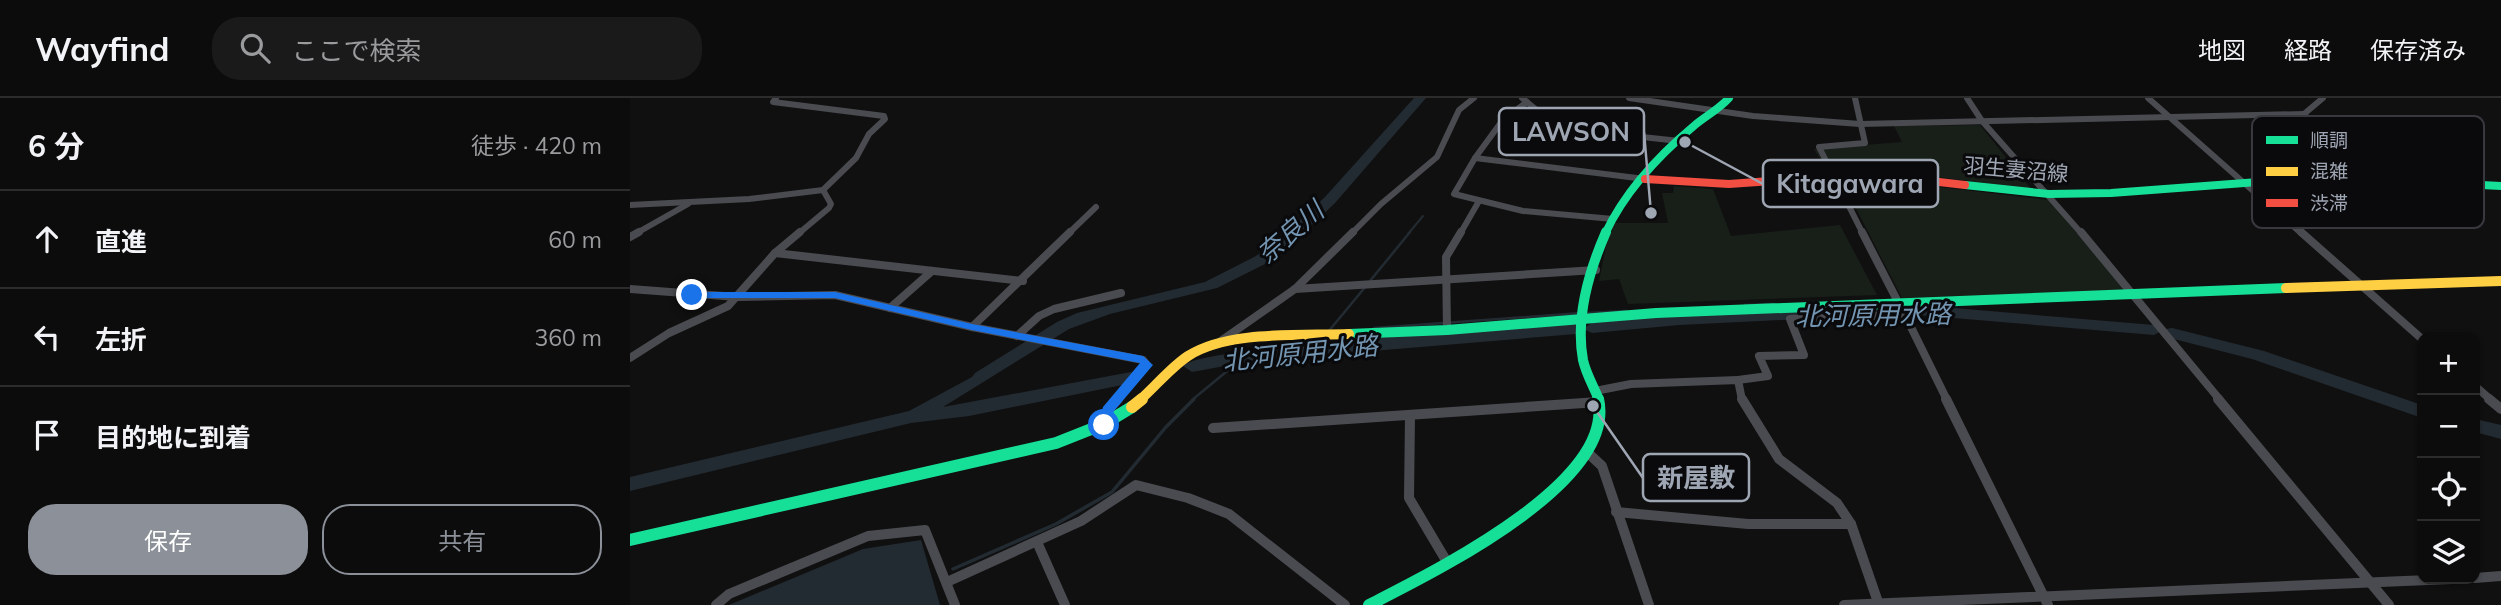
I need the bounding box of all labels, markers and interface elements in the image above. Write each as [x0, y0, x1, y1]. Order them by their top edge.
search box [212, 17, 702, 80]
text: Wayfind [35, 28, 170, 69]
icon: search [236, 29, 274, 67]
text: ここで検索 [292, 34, 422, 67]
text: 地図 [2198, 35, 2246, 65]
text: 経路 [2284, 35, 2332, 65]
text: 保存済み [2370, 35, 2466, 65]
callout: LAWSON [1499, 108, 1644, 155]
text: LAWSON [1512, 115, 1630, 148]
legend [2252, 116, 2484, 228]
text: 6 分 [28, 127, 84, 165]
text: 順調 [2310, 128, 2348, 152]
text: 徒歩 · 420 m [471, 131, 602, 160]
street label: 羽生妻沼線 [1963, 151, 2069, 187]
text: 混雑 [2310, 159, 2348, 183]
callout: Kitagawara [1763, 160, 1938, 207]
text: Kitagawara [1776, 167, 1924, 200]
text: 渋滞 [2310, 191, 2348, 215]
water label: 奈良川 [1250, 192, 1333, 270]
icon: ahead [28, 220, 66, 258]
text: 直進 [95, 225, 147, 258]
text: 60 m [548, 225, 602, 254]
route end [676, 279, 707, 310]
water label: 北河原用水路 [1795, 297, 1953, 333]
icon: left [28, 318, 66, 356]
text: 左折 [95, 323, 147, 356]
text: 360 m [534, 323, 602, 352]
water label: 北河原用水路 [1221, 328, 1381, 378]
map controls [2417, 332, 2480, 584]
button: + [2417, 332, 2480, 395]
button: − [2417, 395, 2480, 458]
route start [1088, 409, 1119, 440]
icon: arrive [28, 416, 66, 454]
text: 目的地に到着 [95, 421, 251, 454]
callout: 新屋敷 [1643, 454, 1749, 501]
button: locate [2417, 458, 2480, 521]
text: 新屋敷 [1657, 461, 1735, 494]
button: 保存 [28, 504, 308, 575]
button: 共有 [322, 504, 602, 575]
button: layers [2417, 521, 2480, 584]

